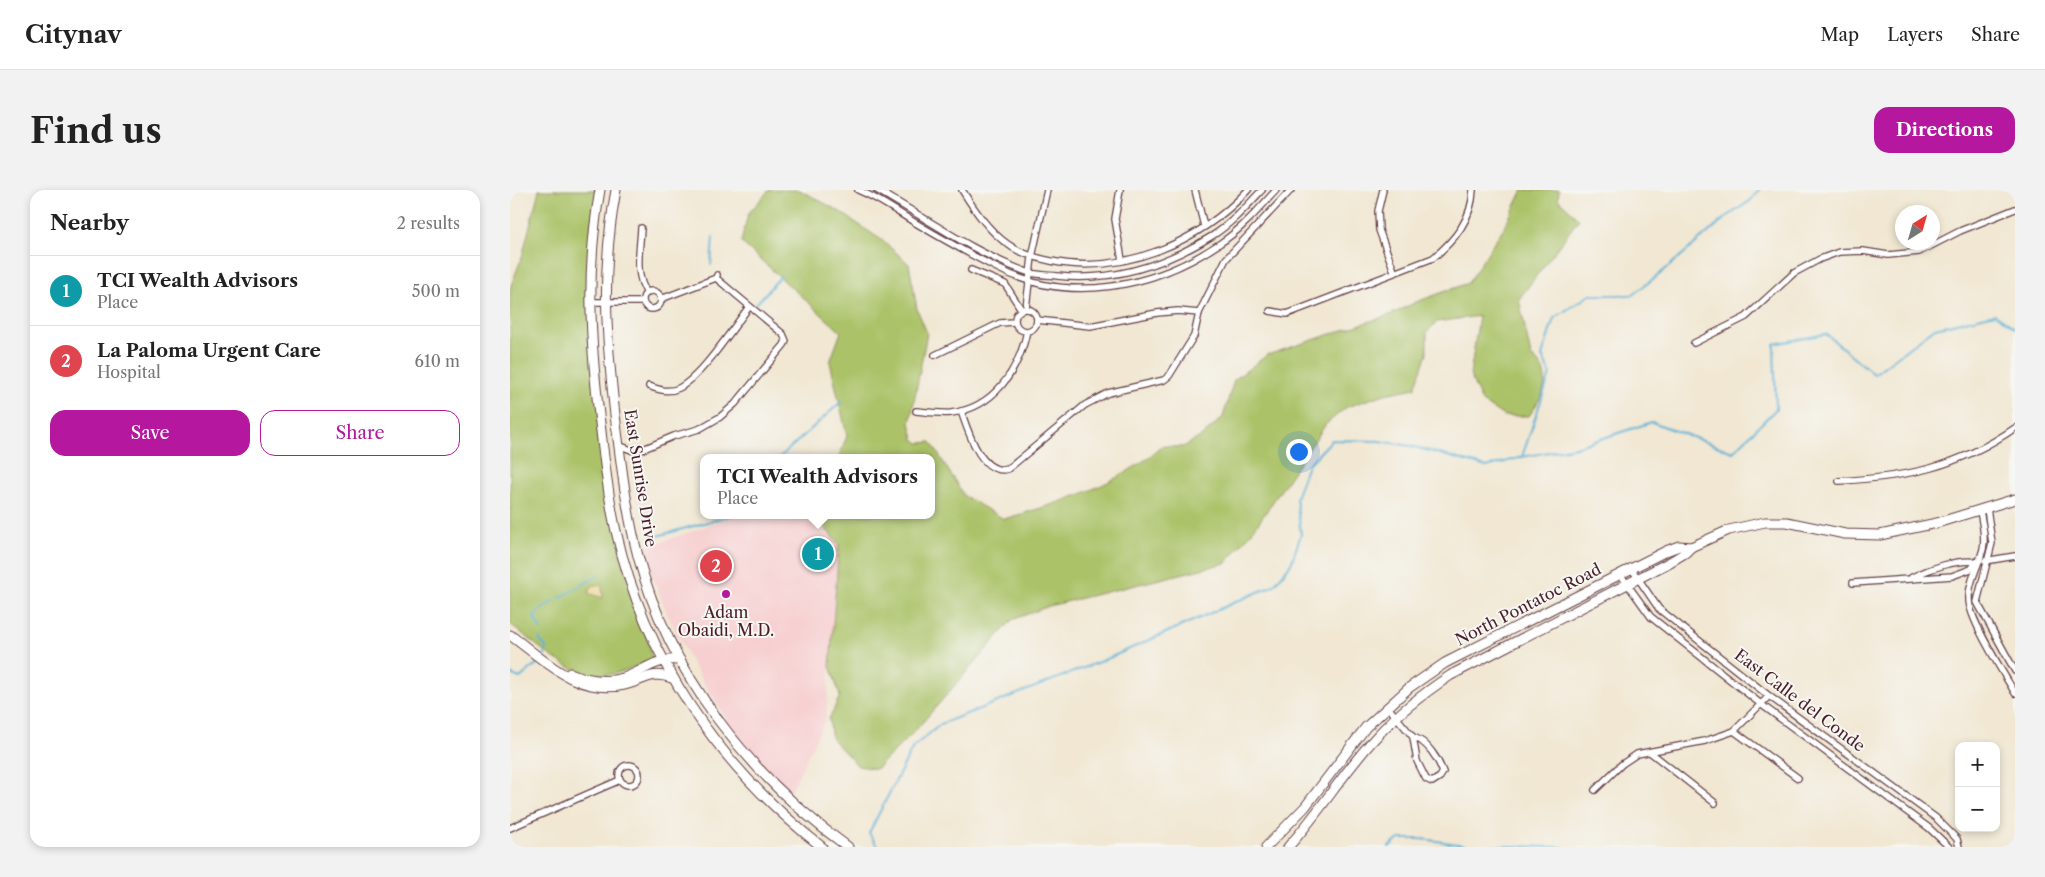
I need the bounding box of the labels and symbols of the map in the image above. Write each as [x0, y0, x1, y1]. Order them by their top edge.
north arrow [1895, 205, 1940, 250]
street label: East Sunrise Drive [620, 408, 662, 548]
your location [1286, 439, 1312, 465]
pin: 1 [802, 535, 834, 573]
pin: 2 [700, 547, 732, 585]
street label: North Pontatoc Road [1452, 558, 1605, 649]
marker: Adam Obaidi, M.D. [720, 588, 732, 600]
place label: Adam Obaidi, M.D. [678, 602, 774, 640]
street label: East Calle del Conde [1731, 644, 1869, 756]

